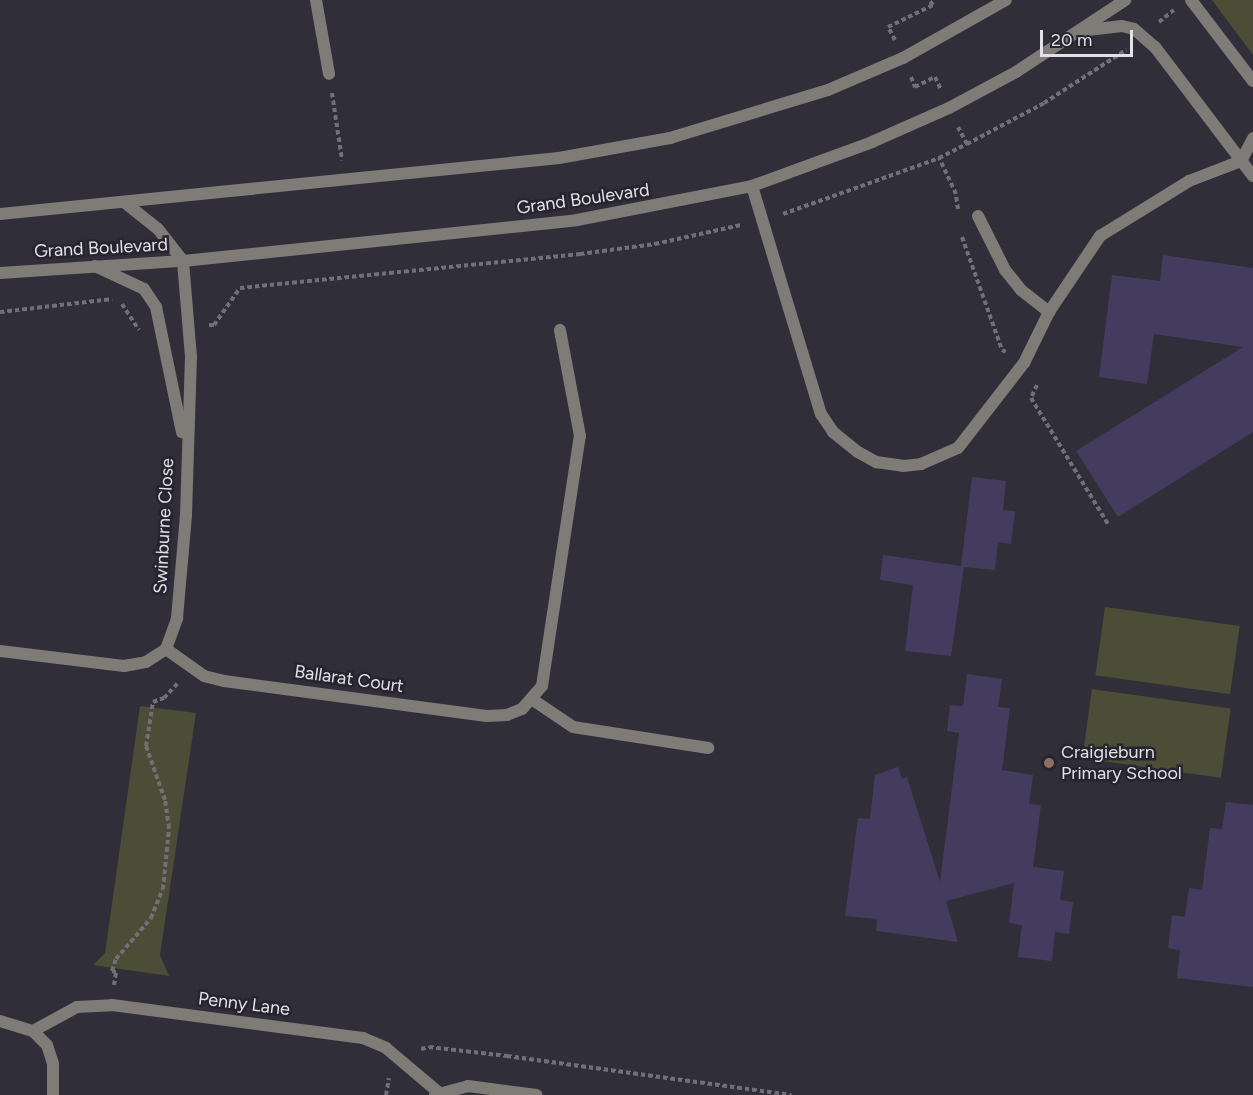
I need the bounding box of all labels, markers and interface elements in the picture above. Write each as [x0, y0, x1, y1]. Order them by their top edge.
scale bar [1043, 18, 1136, 56]
text: 20 m [1051, 29, 1092, 51]
street label: Grand Boulevard [515, 179, 651, 219]
street label: Grand Boulevard [34, 234, 168, 262]
street label: Swinburne Close [150, 458, 178, 594]
street label: Ballarat Court [293, 661, 405, 697]
place label: Craigieburn Primary School [1061, 742, 1182, 784]
marker: Craigieburn Primary School [1042, 756, 1056, 770]
street label: Penny Lane [197, 988, 291, 1020]

